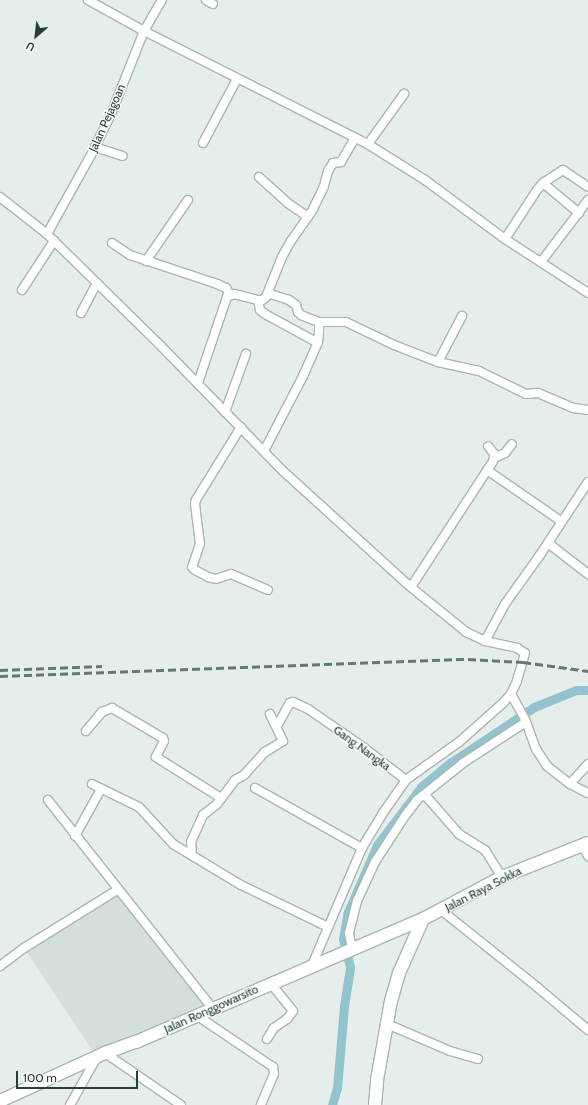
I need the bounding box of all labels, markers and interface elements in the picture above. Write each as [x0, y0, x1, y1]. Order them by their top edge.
north arrow [16, 16, 56, 56]
text: U [24, 39, 37, 55]
street label: Jalan Pejagoan [86, 82, 128, 154]
street label: Gang Nangka [331, 722, 393, 774]
street label: Jalan Raya Sokka [442, 864, 524, 914]
street label: Jalan Ronggowarsito [162, 982, 260, 1036]
scale bar [18, 1063, 140, 1089]
text: 100 m [23, 1070, 57, 1085]

